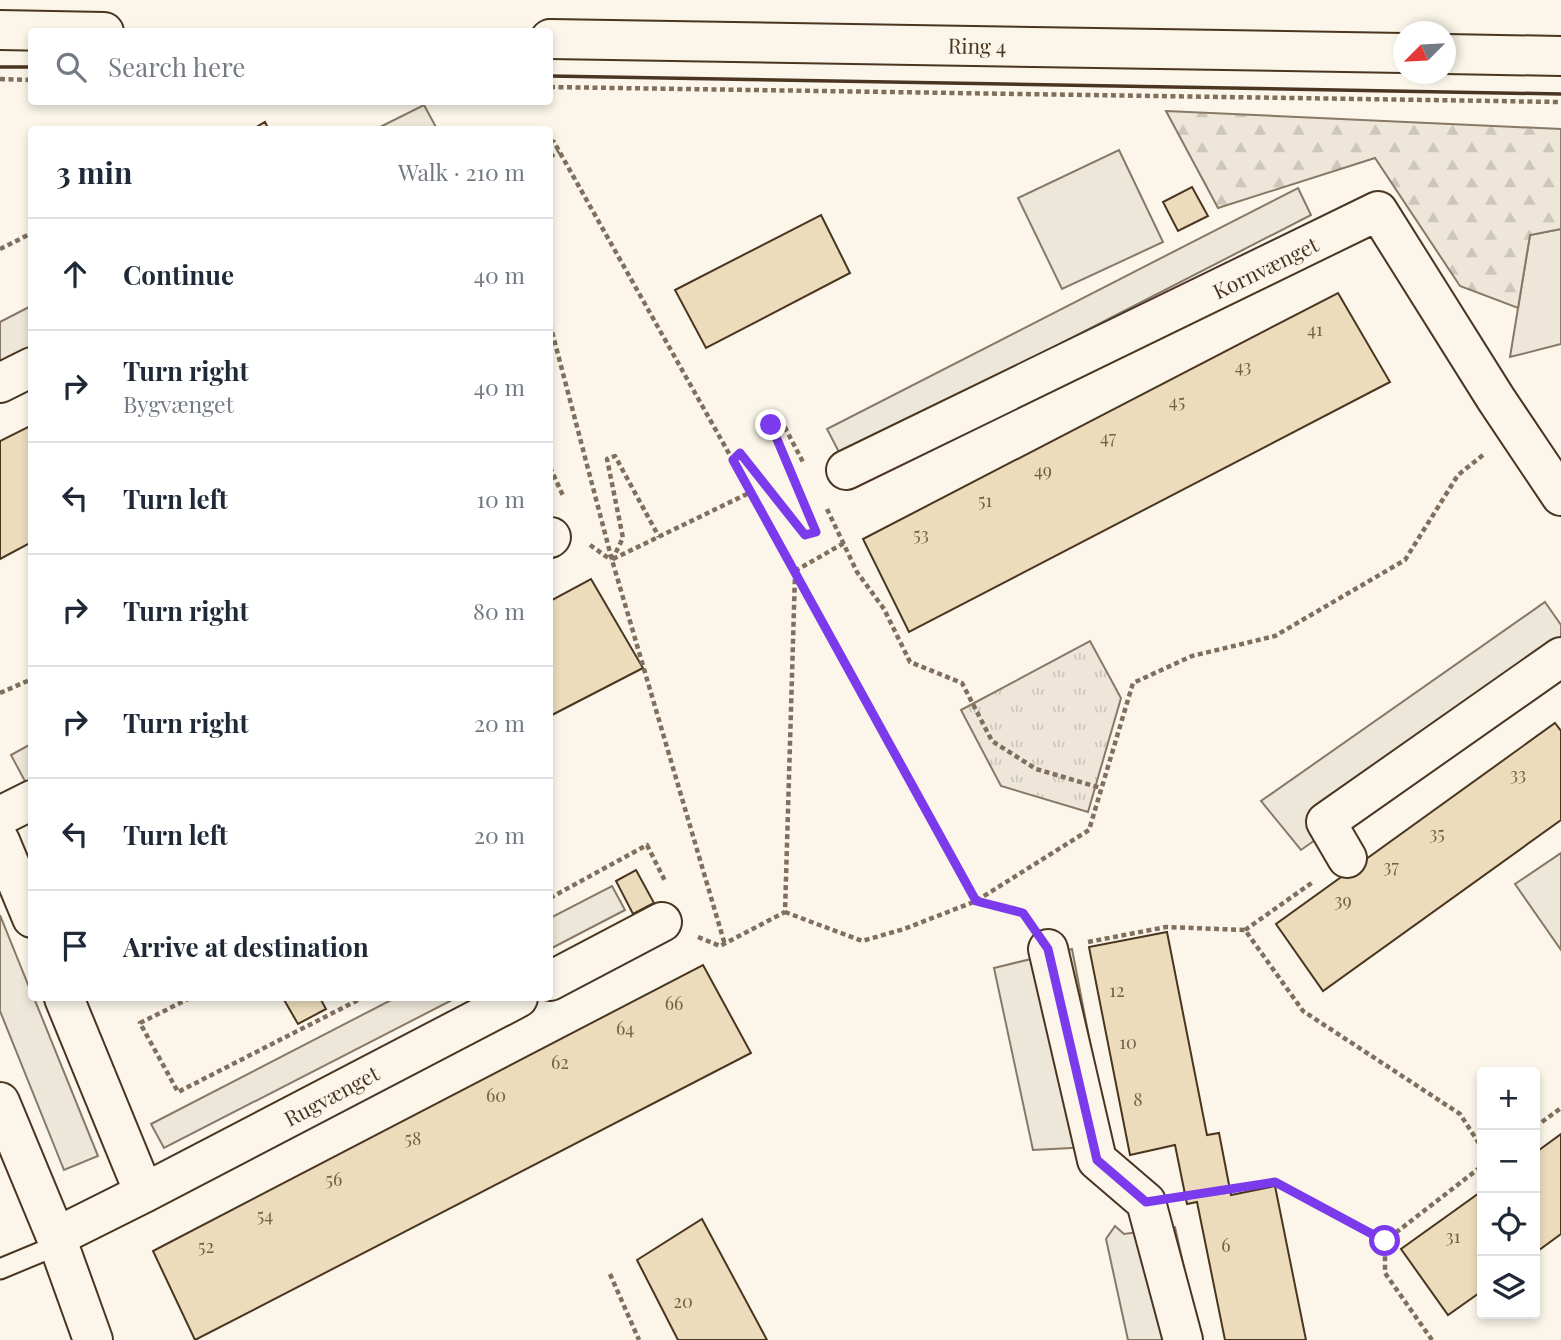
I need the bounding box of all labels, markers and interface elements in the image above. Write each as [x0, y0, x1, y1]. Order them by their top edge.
north arrow [1393, 21, 1456, 84]
search box [28, 28, 553, 105]
street label: Ring 4 [948, 30, 1006, 60]
icon: search [52, 48, 90, 86]
text: Search here [108, 49, 245, 84]
text: 3 min [56, 152, 132, 192]
text: Walk · 210 m [398, 156, 525, 187]
street label: Kornvænget [1208, 229, 1323, 305]
icon: ahead [56, 255, 94, 293]
text: Continue [123, 257, 234, 292]
text: 40 m [474, 259, 525, 290]
house number: 41 [1307, 317, 1323, 341]
text: Turn right [123, 353, 249, 388]
house number: 43 [1235, 354, 1251, 378]
icon: right [56, 367, 94, 405]
text: 40 m [474, 371, 525, 402]
text: Bygvænget [123, 388, 234, 419]
house number: 45 [1169, 389, 1185, 413]
route end [755, 409, 786, 440]
house number: 47 [1100, 425, 1117, 449]
house number: 49 [1034, 458, 1052, 482]
icon: left [56, 479, 94, 517]
text: Turn left [123, 481, 228, 516]
text: 10 m [477, 483, 525, 514]
house number: 51 [978, 488, 992, 512]
house number: 53 [913, 522, 929, 546]
icon: right [56, 591, 94, 629]
text: Turn right [123, 593, 249, 628]
text: 80 m [473, 595, 525, 626]
icon: right [56, 703, 94, 741]
text: Turn right [123, 705, 249, 740]
text: 20 m [474, 707, 525, 738]
house number: 33 [1510, 762, 1526, 786]
icon: left [56, 815, 94, 853]
text: Turn left [123, 817, 228, 852]
text: 20 m [474, 819, 525, 850]
house number: 35 [1429, 821, 1445, 845]
house number: 37 [1383, 854, 1399, 878]
house number: 39 [1334, 888, 1352, 912]
icon: arrive [56, 927, 94, 965]
text: Arrive at destination [123, 929, 369, 964]
house number: 12 [1109, 978, 1125, 1002]
house number: 66 [665, 991, 683, 1015]
house number: 64 [616, 1016, 634, 1040]
house number: 10 [1119, 1030, 1137, 1054]
house number: 62 [551, 1050, 569, 1074]
street label: Rugvænget [279, 1058, 384, 1132]
map controls [1477, 1067, 1540, 1319]
button: + [1477, 1067, 1540, 1130]
house number: 60 [486, 1083, 506, 1107]
house number: 8 [1133, 1087, 1143, 1111]
house number: 58 [405, 1126, 421, 1150]
button: − [1477, 1130, 1540, 1193]
house number: 56 [326, 1167, 342, 1191]
button: locate [1477, 1193, 1540, 1256]
house number: 54 [257, 1203, 273, 1227]
house number: 31 [1446, 1224, 1461, 1248]
route start [1369, 1225, 1400, 1256]
house number: 6 [1221, 1233, 1231, 1257]
house number: 52 [198, 1234, 214, 1258]
button: layers [1477, 1256, 1540, 1319]
house number: 20 [673, 1289, 693, 1313]

